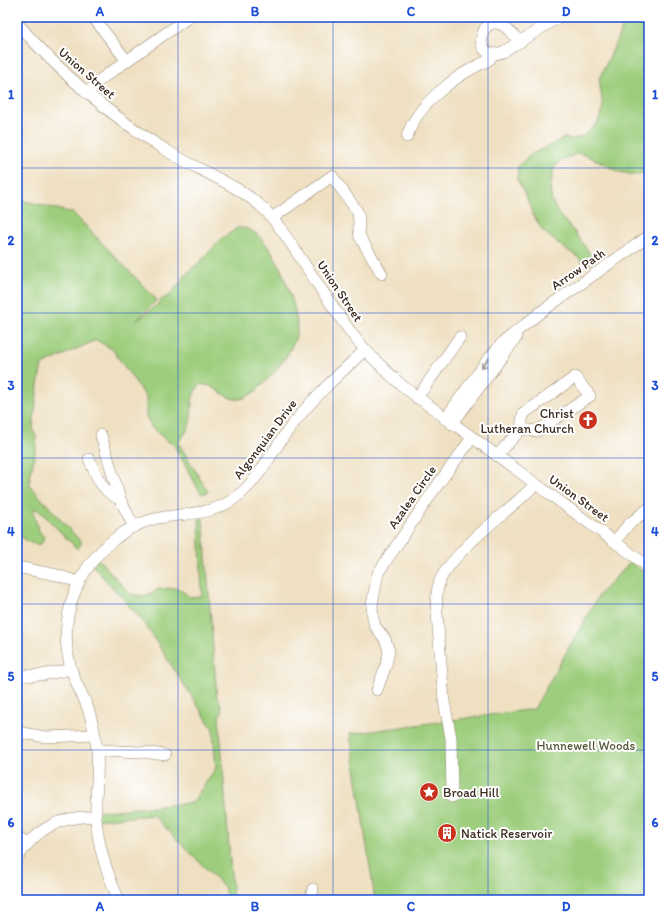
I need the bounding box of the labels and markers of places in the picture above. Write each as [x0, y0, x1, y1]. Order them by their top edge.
place label: Christ Lutheran Church [480, 406, 574, 436]
church icon: Christ Lutheran Church [577, 409, 599, 431]
place icon: Broad Hill [418, 781, 440, 803]
place label: Broad Hill [443, 785, 499, 800]
building icon: Natick Reservoir [436, 822, 458, 844]
place label: Natick Reservoir [461, 826, 553, 841]

